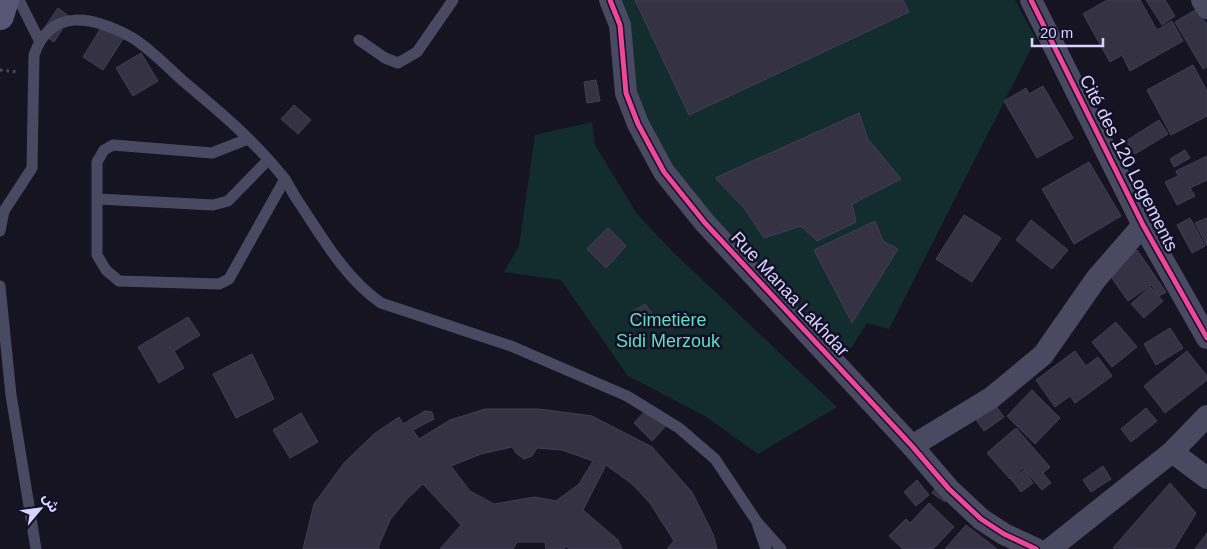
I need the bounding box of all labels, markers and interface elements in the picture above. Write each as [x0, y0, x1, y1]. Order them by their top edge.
scale bar [1032, 15, 1103, 47]
text: 20 m [1040, 24, 1073, 41]
street label: Cité des 120 Logements [1076, 72, 1182, 254]
street label: Rue Manaa Lakhdar [727, 228, 853, 360]
park label: Cimetière Sidi Merzouk [616, 310, 721, 351]
north arrow [15, 484, 65, 534]
text: ش [40, 490, 63, 515]

